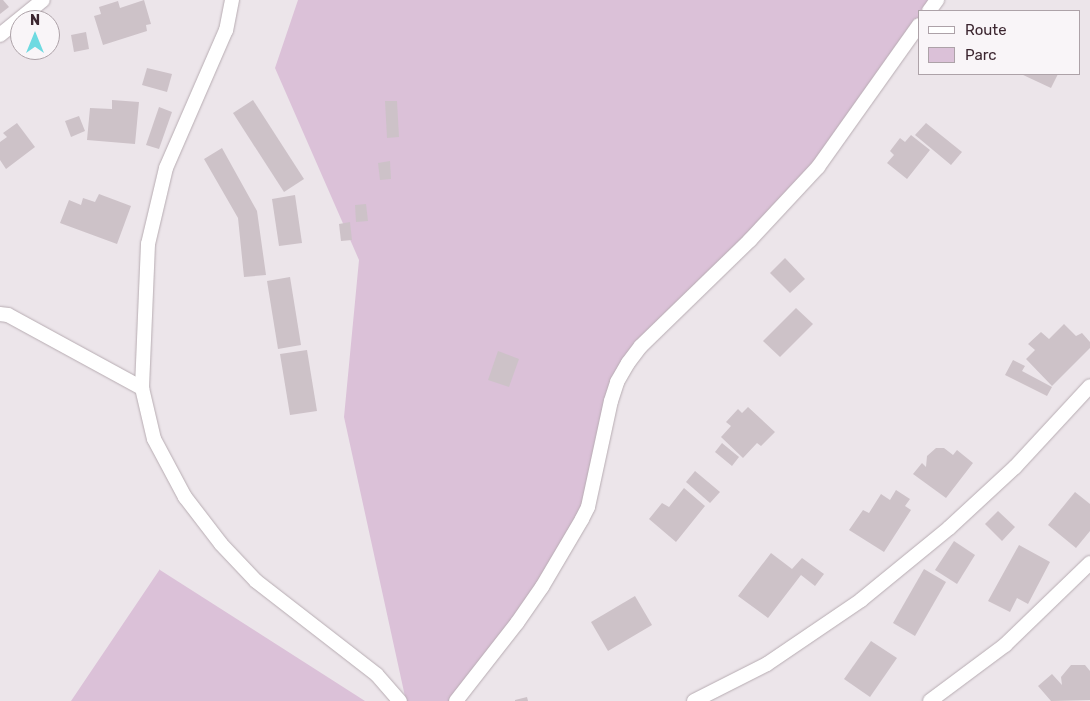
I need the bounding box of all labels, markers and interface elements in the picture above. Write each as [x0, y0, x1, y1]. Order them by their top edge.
north arrow [10, 10, 60, 60]
legend [918, 10, 1080, 75]
text: N [30, 12, 40, 29]
text: Route [965, 21, 1007, 39]
text: Parc [965, 46, 997, 64]

